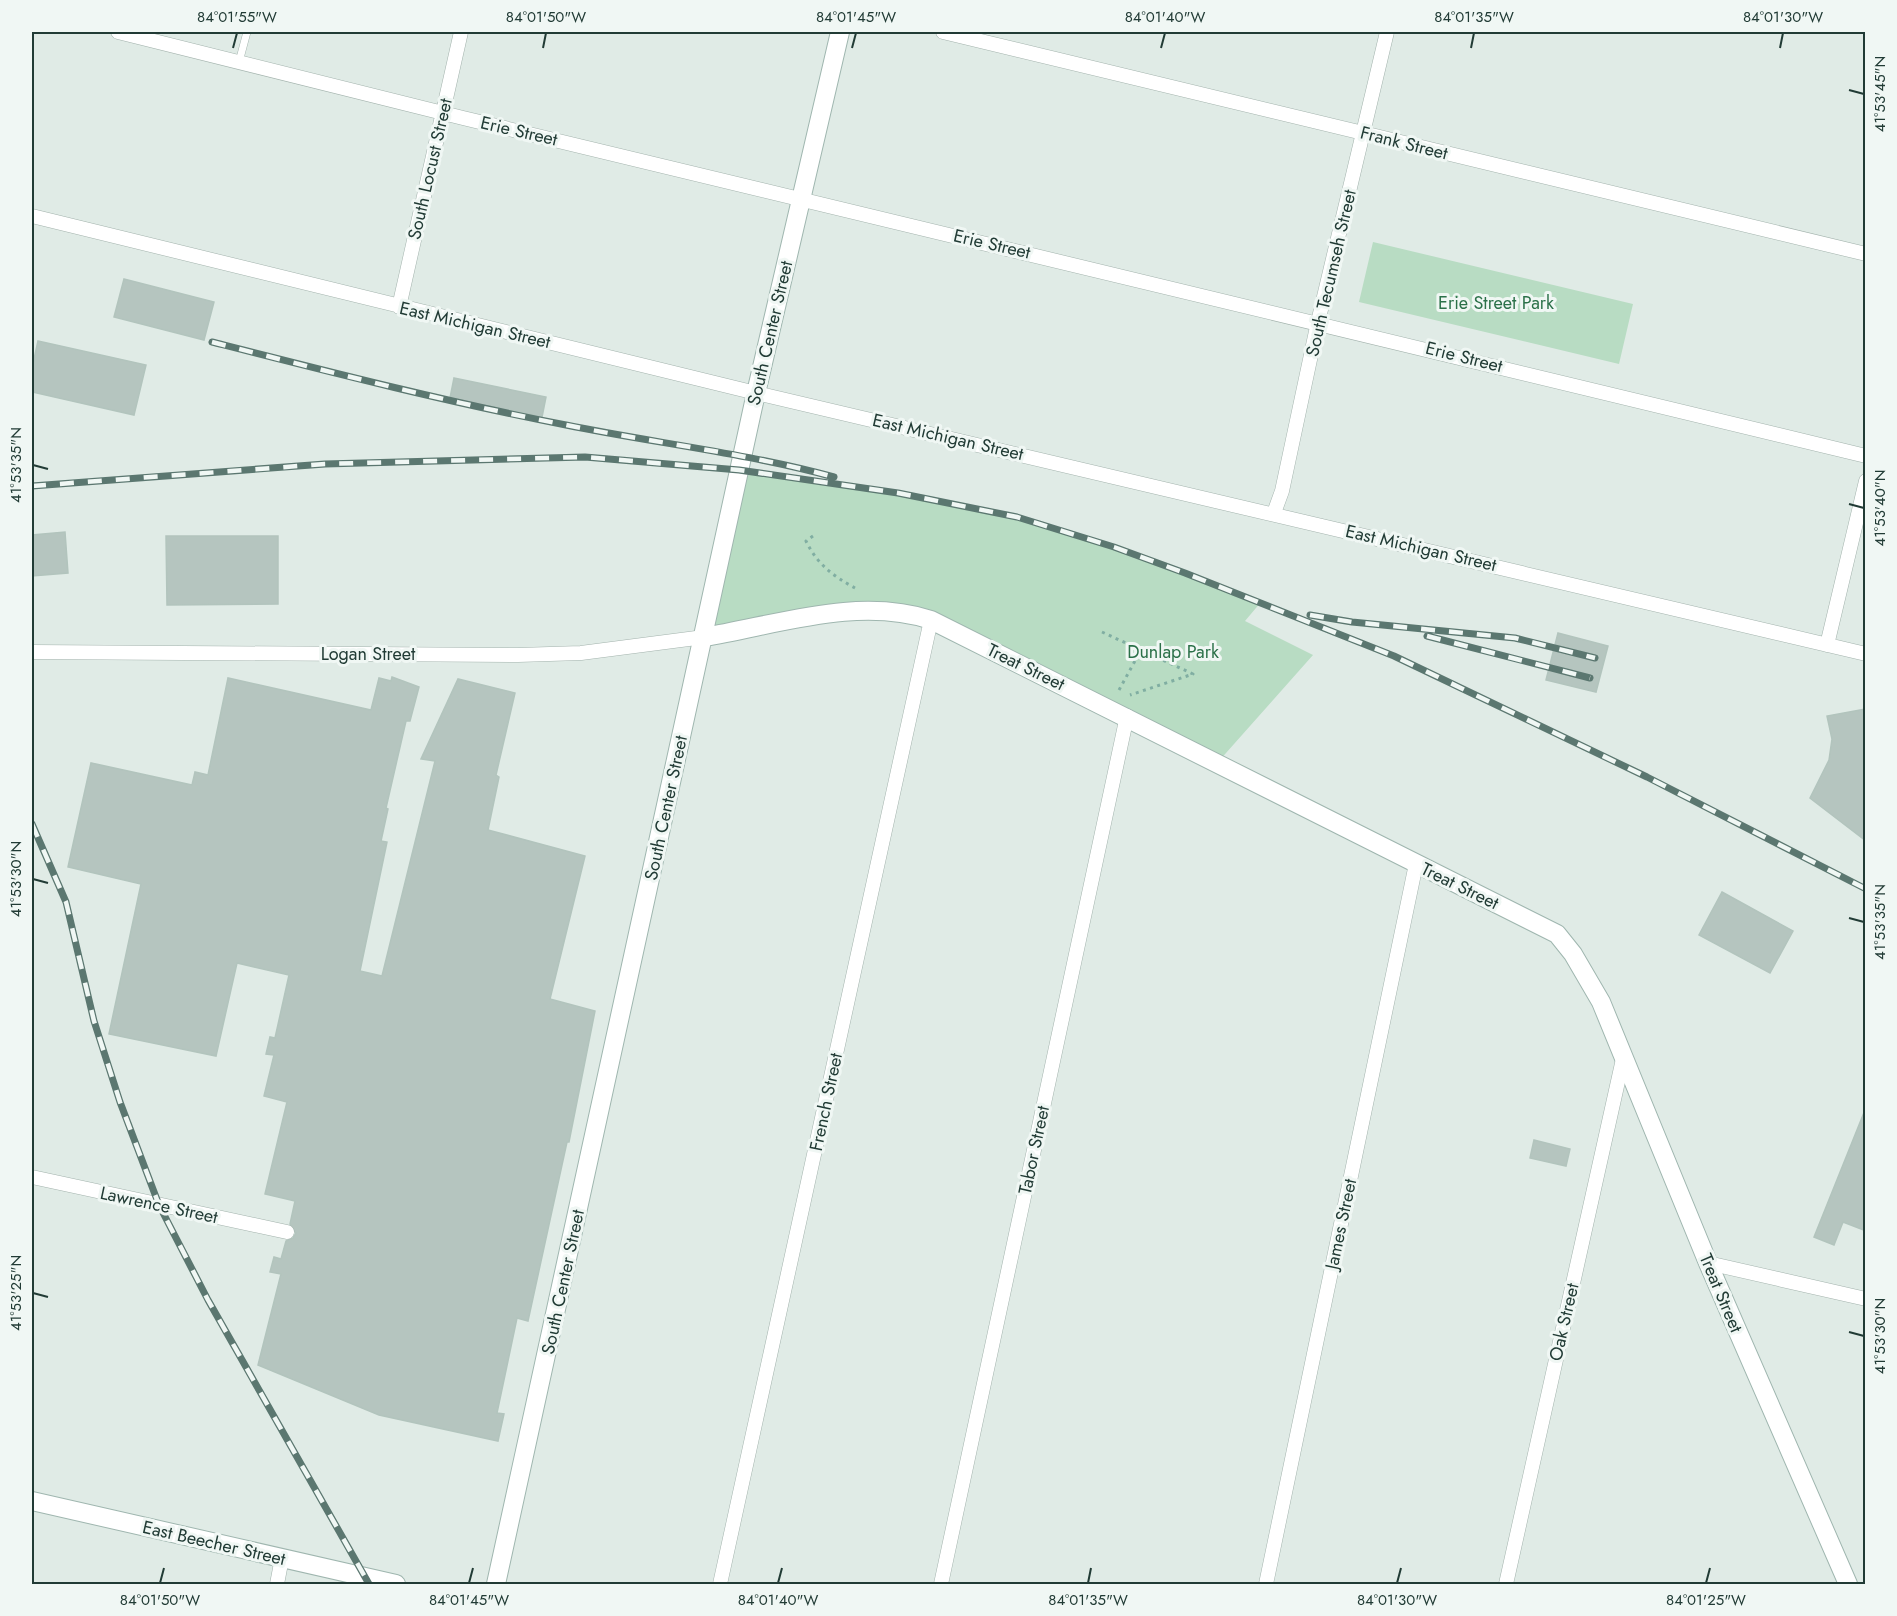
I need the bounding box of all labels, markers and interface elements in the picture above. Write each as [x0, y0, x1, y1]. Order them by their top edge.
text: 84°01'55"W [197, 6, 277, 28]
text: 84°01'50"W [506, 6, 586, 28]
text: 84°01'45"W [816, 6, 896, 28]
text: 84°01'40"W [1125, 6, 1205, 28]
text: 84°01'35"W [1434, 6, 1514, 28]
text: 84°01'30"W [1743, 6, 1823, 28]
text: 41°53'45"N [1869, 56, 1891, 132]
street label: South Locust Street [401, 95, 459, 242]
street label: Erie Street [478, 110, 561, 153]
street label: Frank Street [1358, 120, 1451, 167]
street label: South Tecumseh Street [1299, 186, 1363, 359]
street label: Erie Street [951, 223, 1034, 266]
street label: South Center Street [741, 258, 799, 408]
park label: Erie Street Park [1438, 290, 1554, 316]
street label: East Michigan Street [397, 295, 554, 355]
street label: Erie Street [1423, 335, 1506, 379]
street label: East Michigan Street [870, 407, 1027, 467]
text: 41°53'35"N [5, 427, 27, 503]
text: 41°53'40"N [1869, 470, 1891, 546]
street label: East Michigan Street [1343, 518, 1500, 578]
street label: Treat Street [983, 637, 1070, 697]
park label: Dunlap Park [1127, 639, 1219, 665]
street label: Logan Street [321, 641, 416, 667]
street label: South Center Street [638, 733, 694, 883]
text: 41°53'30"N [5, 841, 27, 917]
street label: Treat Street [1417, 856, 1504, 916]
text: 41°53'35"N [1869, 884, 1891, 960]
street label: French Street [803, 1050, 849, 1153]
street label: Tabor Street [1012, 1103, 1056, 1197]
street label: James Street [1318, 1176, 1363, 1274]
street label: Lawrence Street [98, 1180, 221, 1230]
street label: South Center Street [535, 1207, 591, 1357]
street label: Treat Street [1693, 1250, 1750, 1337]
text: 41°53'25"N [5, 1255, 27, 1331]
street label: Oak Street [1542, 1280, 1586, 1363]
text: 41°53'30"N [1869, 1298, 1891, 1374]
street label: East Beecher Street [140, 1514, 289, 1572]
text: 84°01'50"W [120, 1589, 200, 1611]
text: 84°01'45"W [429, 1589, 509, 1611]
text: 84°01'40"W [738, 1589, 818, 1611]
text: 84°01'35"W [1048, 1589, 1128, 1611]
text: 84°01'30"W [1357, 1589, 1437, 1611]
text: 84°01'25"W [1666, 1589, 1746, 1611]

